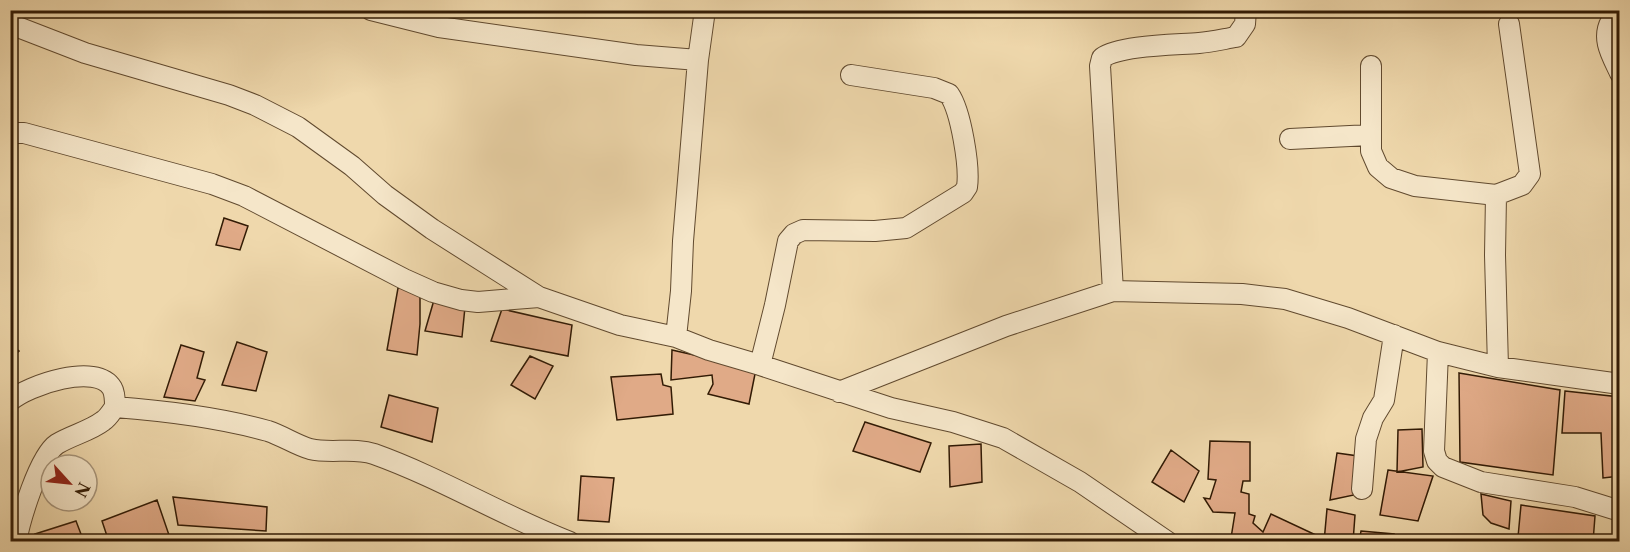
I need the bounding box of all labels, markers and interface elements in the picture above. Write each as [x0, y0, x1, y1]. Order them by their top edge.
north arrow [39, 453, 99, 513]
text: N [70, 479, 94, 501]

